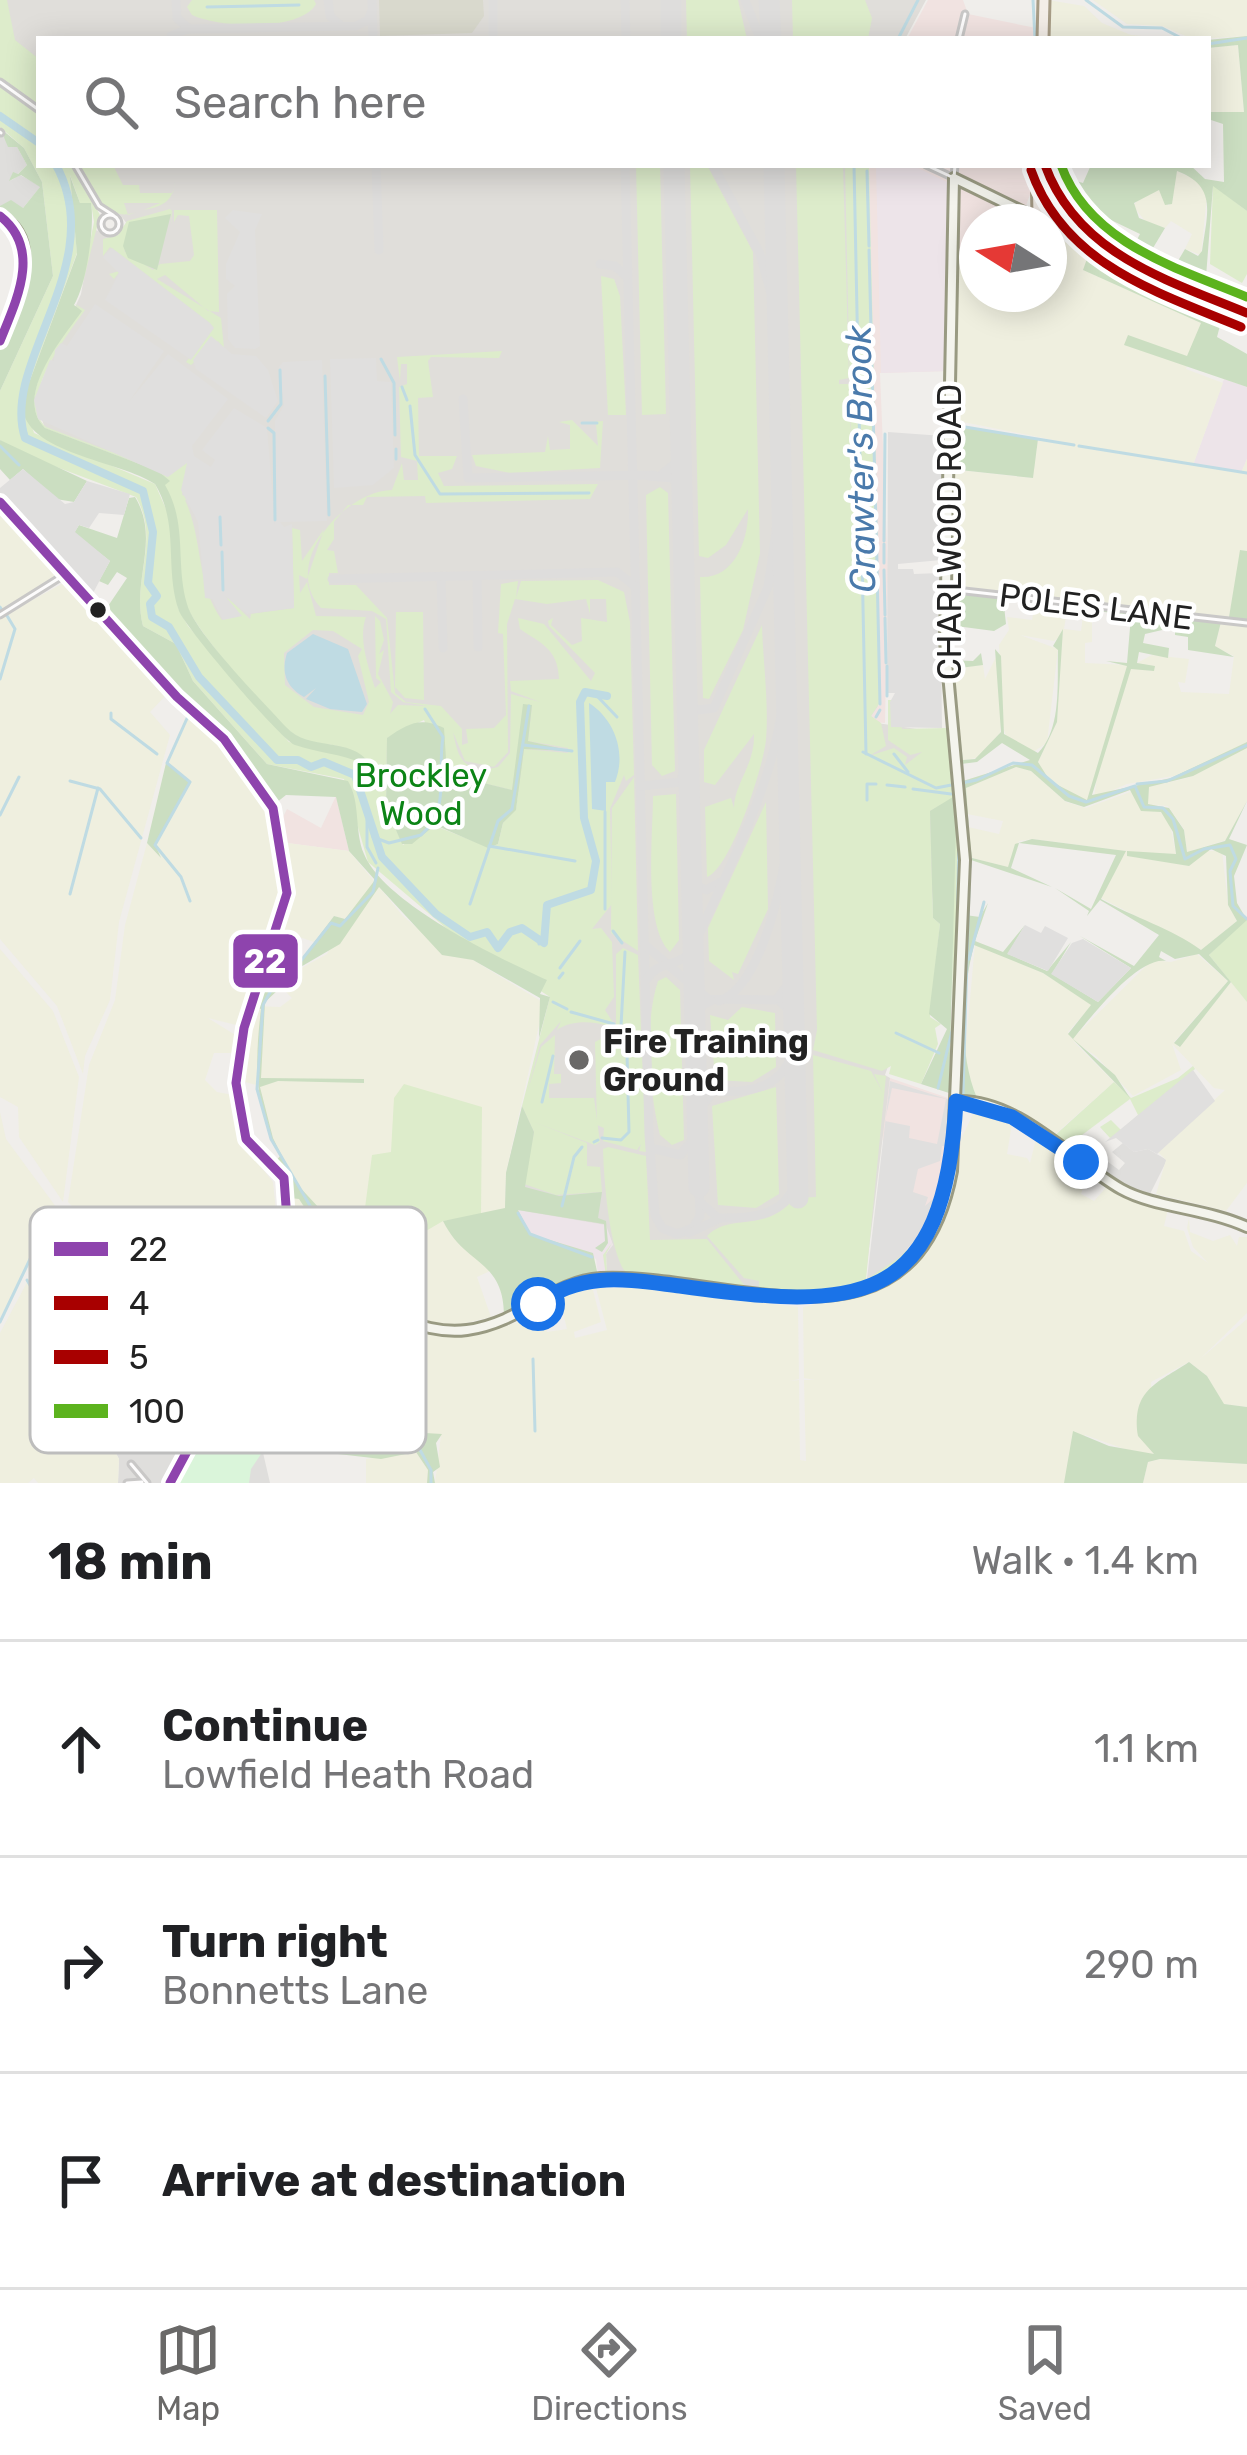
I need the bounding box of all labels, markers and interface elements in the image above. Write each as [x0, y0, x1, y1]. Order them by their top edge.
search box [36, 36, 1211, 168]
icon: search [78, 69, 144, 135]
text: Search here [174, 76, 426, 129]
north arrow [959, 204, 1067, 312]
water label: Crawter's Brook [837, 325, 884, 593]
street label: CHARLWOOD ROAD [930, 384, 969, 680]
street label: POLES LANE [997, 575, 1195, 638]
unlabelled marker [87, 599, 109, 621]
park label: Brockley Wood [355, 756, 487, 833]
line badge: 22 [231, 932, 300, 990]
text: 22 [244, 942, 286, 981]
place label: Fire Training Ground [603, 1022, 809, 1099]
marker: Fire Training Ground [566, 1047, 592, 1073]
route end [1054, 1135, 1108, 1189]
legend [30, 1207, 426, 1453]
text: 22 [129, 1230, 168, 1269]
route start [511, 1277, 565, 1331]
text: 4 [129, 1284, 150, 1323]
text: 5 [129, 1338, 149, 1377]
text: 100 [129, 1392, 185, 1431]
text: 18 min [48, 1531, 213, 1592]
text: Walk · 1.4 km [971, 1538, 1199, 1584]
text: Continue [162, 1699, 368, 1752]
icon: ahead [48, 1716, 114, 1782]
text: 1.1 km [1094, 1726, 1199, 1772]
text: Lowfield Heath Road [162, 1752, 534, 1798]
text: Turn right [162, 1915, 388, 1968]
icon: right [48, 1932, 114, 1998]
text: 290 m [1084, 1942, 1199, 1988]
text: Bonnetts Lane [162, 1968, 428, 2014]
icon: arrive [48, 2148, 114, 2214]
text: Arrive at destination [162, 2154, 627, 2207]
tab: Map [155, 2317, 221, 2428]
tab: Directions [531, 2317, 688, 2428]
tab: Saved [998, 2317, 1092, 2428]

